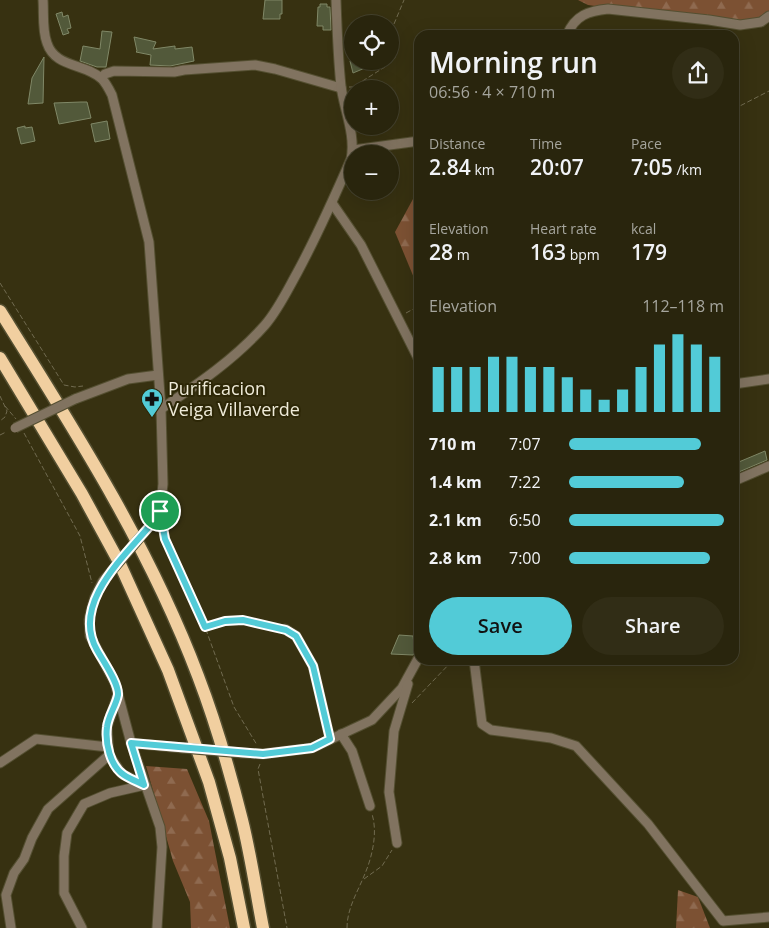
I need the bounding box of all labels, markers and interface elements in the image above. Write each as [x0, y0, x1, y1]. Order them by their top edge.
map controls [344, 15, 399, 200]
button: locate [344, 15, 399, 70]
text: Morning run [429, 43, 598, 81]
button: share [672, 47, 724, 99]
button: + [344, 80, 399, 135]
text: 06:56 · 4 × 710 m [429, 81, 555, 103]
text: Distance [429, 134, 485, 153]
text: Time [530, 134, 562, 153]
text: Pace [631, 134, 662, 153]
button: − [344, 145, 399, 200]
text: 2.84 [429, 153, 471, 181]
text: 20:07 [530, 153, 584, 181]
text: 7:05 [631, 153, 673, 181]
text: km [471, 160, 495, 179]
text: /km [673, 160, 702, 179]
text: Elevation [429, 219, 488, 238]
text: Heart rate [530, 219, 597, 238]
text: kcal [631, 219, 656, 238]
text: 28 [429, 238, 453, 266]
text: 163 [530, 238, 566, 266]
text: 179 [631, 238, 667, 266]
text: m [453, 245, 470, 264]
text: bpm [566, 245, 600, 264]
text: Elevation [429, 295, 497, 317]
text: 112–118 m [642, 295, 724, 317]
place label: Purificacion Veiga Villaverde [168, 376, 300, 421]
pharmacy icon: Purificacion Veiga Villaverde [140, 387, 164, 418]
text: 710 m [429, 433, 476, 455]
text: 7:07 [509, 433, 541, 455]
text: 1.4 km [429, 471, 482, 493]
text: 7:22 [509, 471, 541, 493]
pin [139, 490, 181, 532]
icon: arrive [146, 497, 174, 525]
text: 2.1 km [429, 509, 482, 531]
text: 6:50 [509, 509, 541, 531]
text: 2.8 km [429, 547, 482, 569]
text: 7:00 [509, 547, 541, 569]
button: Save [429, 597, 572, 655]
button: Share [582, 597, 724, 655]

